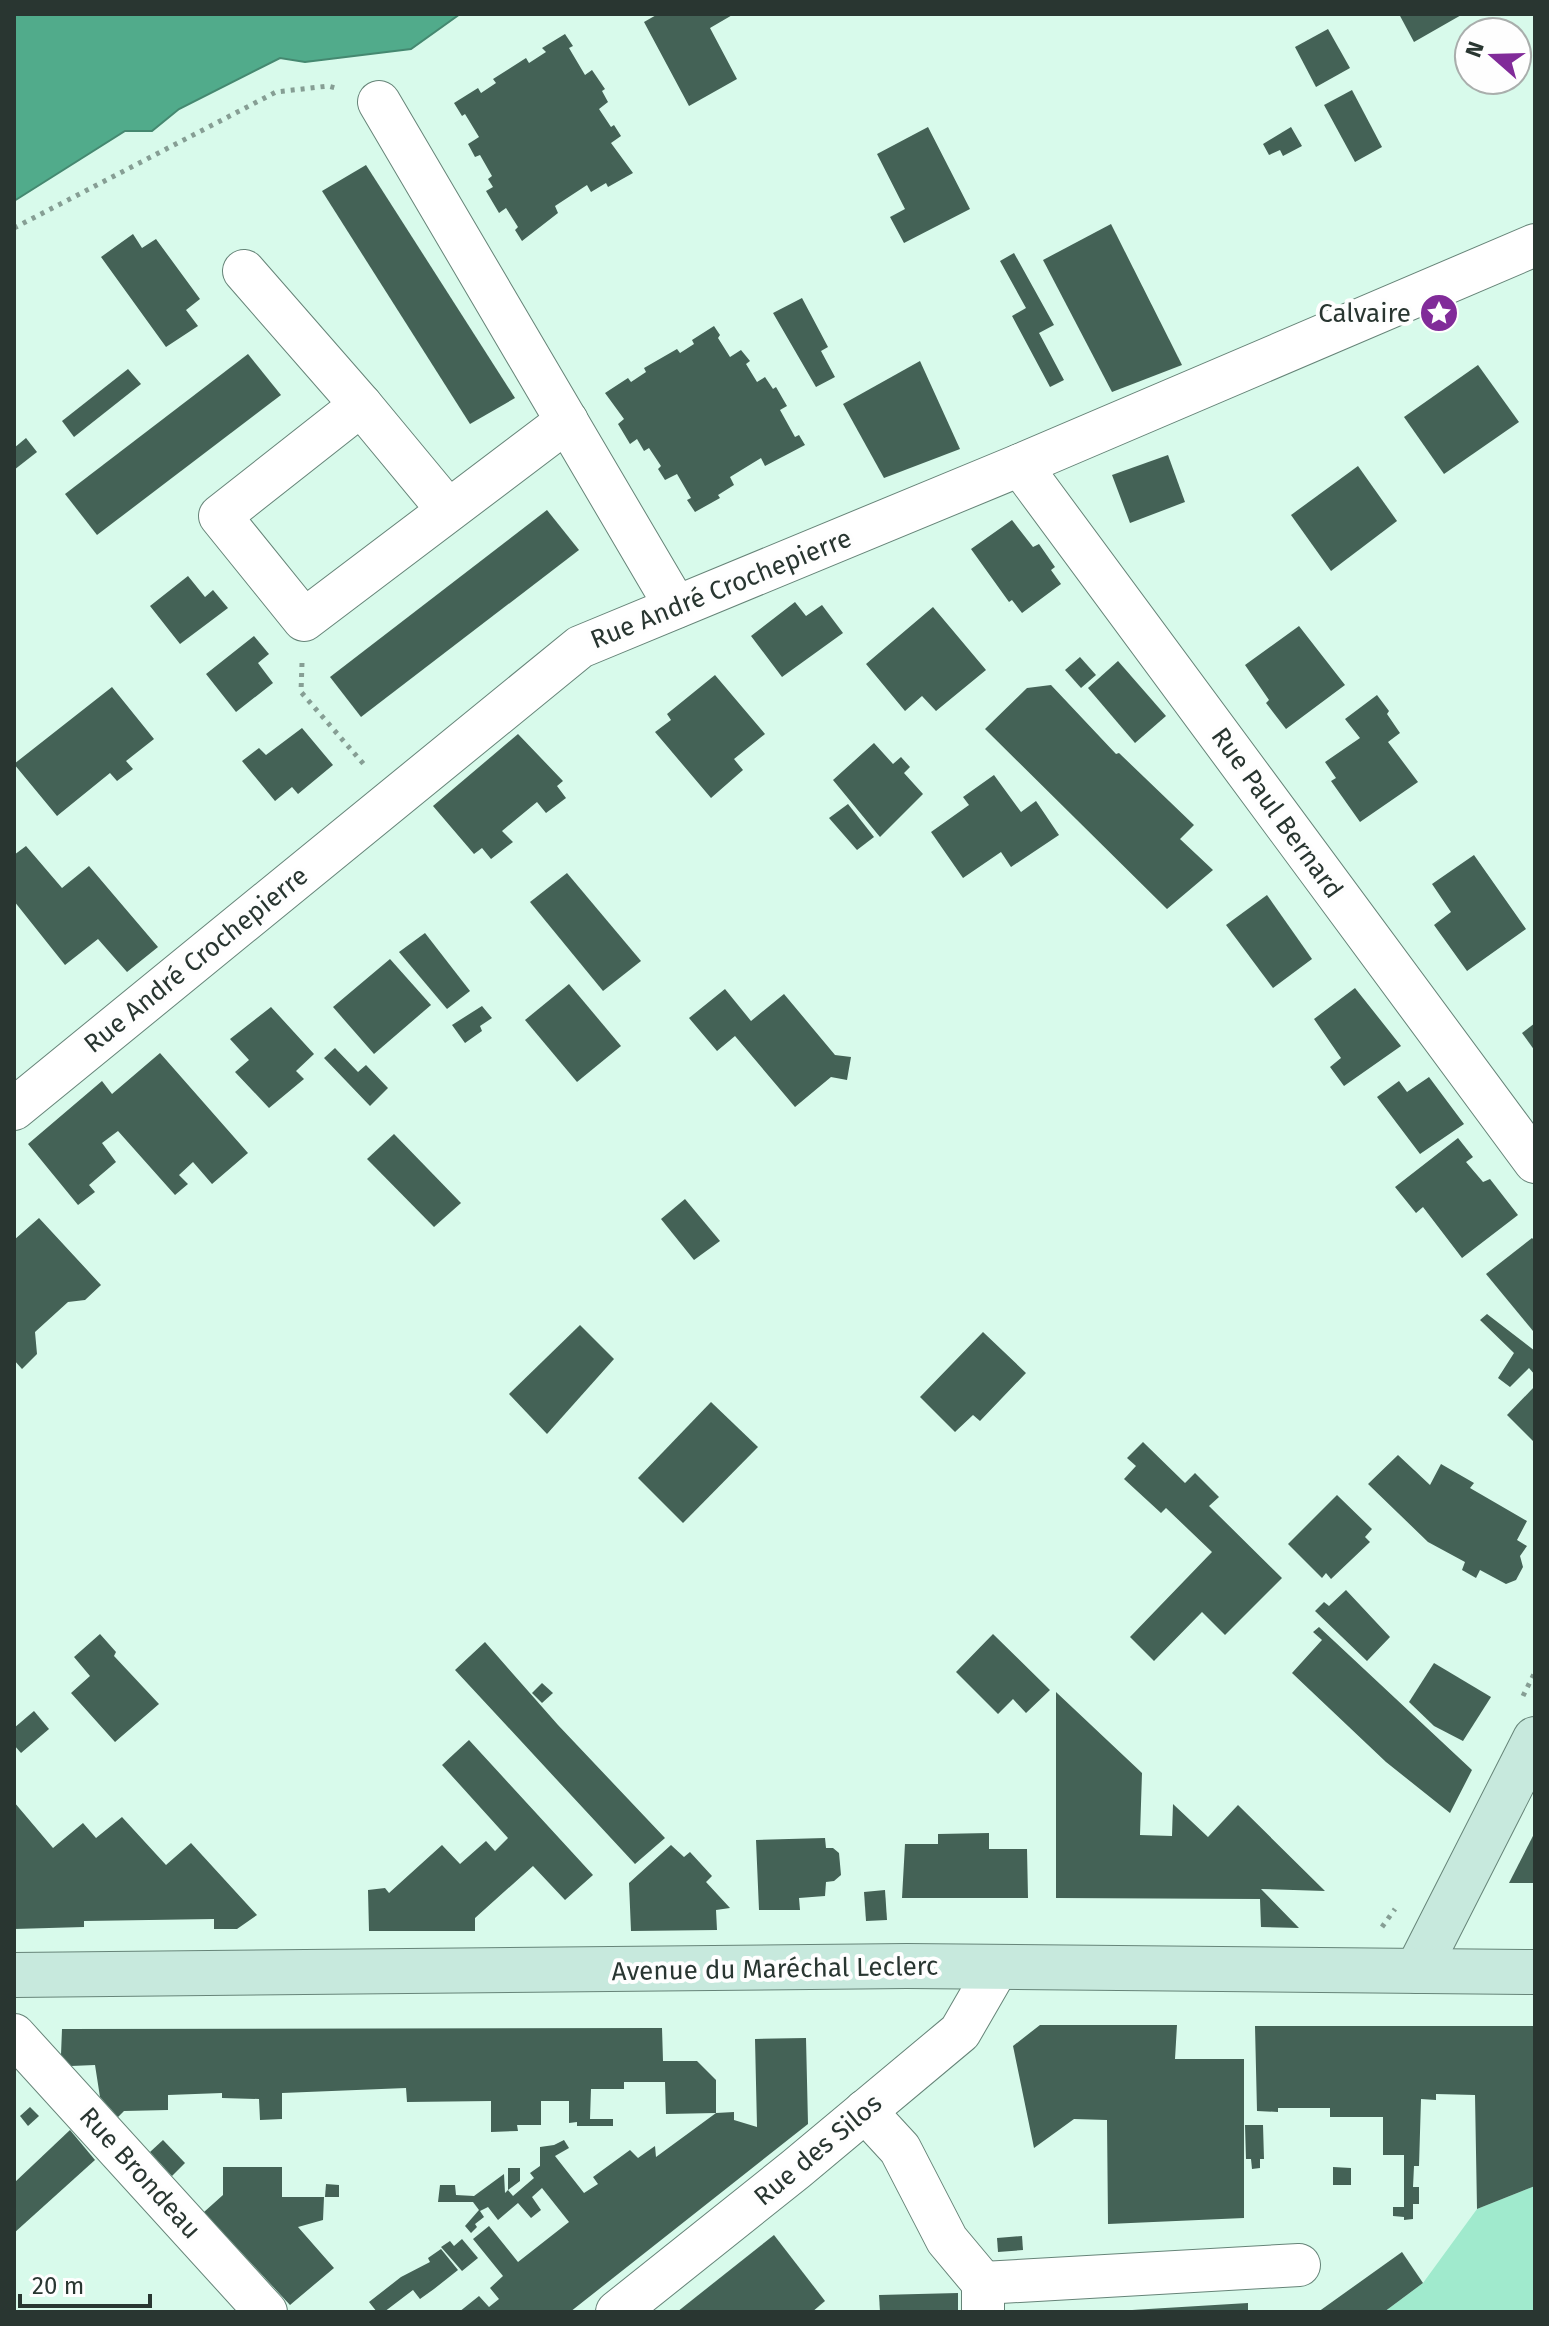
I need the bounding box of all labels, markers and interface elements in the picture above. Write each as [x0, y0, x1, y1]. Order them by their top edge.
north arrow [1453, 16, 1533, 96]
text: N [1459, 38, 1490, 61]
place icon: Calvaire [1418, 292, 1460, 334]
place label: Calvaire [1318, 298, 1411, 329]
street label: Rue André Crochepierre [586, 522, 856, 656]
street label: Rue Paul Bernard [1205, 722, 1349, 904]
street label: Rue André Crochepierre [78, 860, 314, 1060]
street label: Avenue du Maréchal Leclerc [611, 1951, 939, 1987]
street label: Rue des Silos [748, 2088, 888, 2212]
street label: Rue Brondeau [73, 2101, 207, 2245]
scale bar [20, 2258, 150, 2308]
text: 20 m [32, 2272, 84, 2300]

